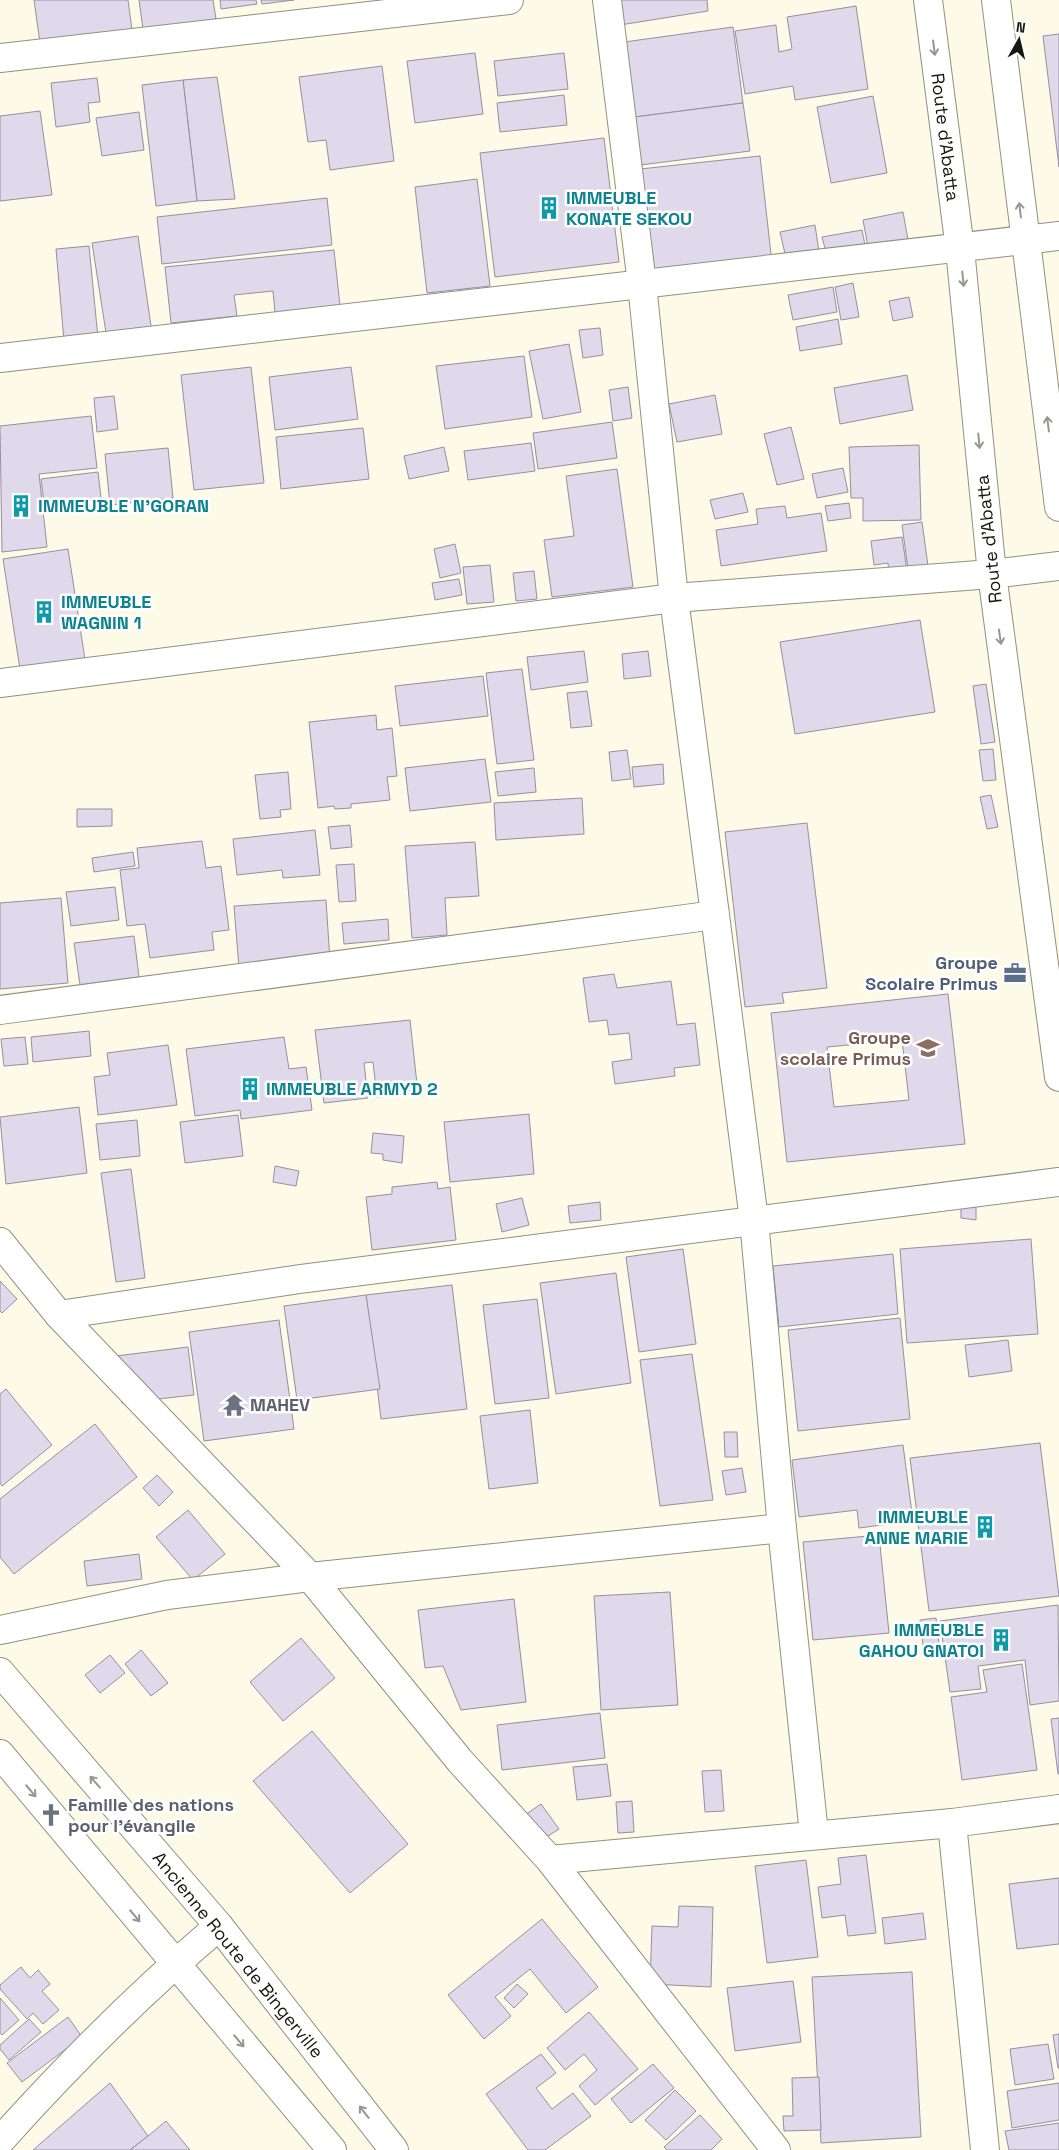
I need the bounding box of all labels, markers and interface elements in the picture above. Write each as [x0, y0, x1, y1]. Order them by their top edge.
north arrow [994, 15, 1044, 65]
text: N [1015, 18, 1027, 37]
one-way arrow [929, 40, 939, 56]
street label: Route d'Abatta [926, 72, 965, 202]
place label: IMMEUBLE KONATE SEKOU [566, 186, 692, 230]
building icon: IMMEUBLE KONATE SEKOU [536, 195, 562, 221]
one-way arrow [1015, 203, 1025, 219]
one-way arrow [958, 271, 967, 287]
one-way arrow [1043, 416, 1053, 432]
one-way arrow [974, 432, 984, 448]
street label: Route d'Abatta [970, 474, 1007, 604]
building icon: IMMEUBLE N'GORAN [8, 493, 34, 519]
place label: IMMEUBLE N'GORAN [38, 494, 209, 517]
place label: IMMEUBLE WAGNIN 1 [61, 590, 151, 634]
building icon: IMMEUBLE WAGNIN 1 [31, 599, 57, 625]
one-way arrow [996, 629, 1006, 645]
place label: Groupe Scolaire Primus [865, 951, 998, 995]
office icon: Groupe Scolaire Primus [1002, 960, 1028, 986]
place label: Groupe scolaire Primus [780, 1026, 911, 1070]
school or university icon: Groupe scolaire Primus [915, 1035, 941, 1061]
building icon: IMMEUBLE ARMYD 2 [237, 1076, 263, 1102]
place label: IMMEUBLE ARMYD 2 [266, 1077, 438, 1100]
temple icon: MAHEV [221, 1392, 247, 1418]
place label: MAHEV [250, 1393, 310, 1416]
place label: IMMEUBLE ANNE MARIE [865, 1505, 968, 1549]
building icon: IMMEUBLE ANNE MARIE [972, 1514, 998, 1540]
place label: IMMEUBLE GAHOU GNATOI [859, 1618, 984, 1662]
building icon: IMMEUBLE GAHOU GNATOI [988, 1627, 1014, 1653]
one-way arrow [89, 1776, 101, 1789]
one-way arrow [26, 1785, 37, 1798]
place label: Famille des nations pour l'évangile [68, 1793, 234, 1837]
church icon: Famille des nations pour l'évangile [38, 1802, 64, 1828]
street label: Ancienne Route de Bingerville [148, 1847, 329, 2063]
one-way arrow [129, 1910, 140, 1923]
one-way arrow [234, 2034, 245, 2047]
one-way arrow [358, 2105, 369, 2118]

